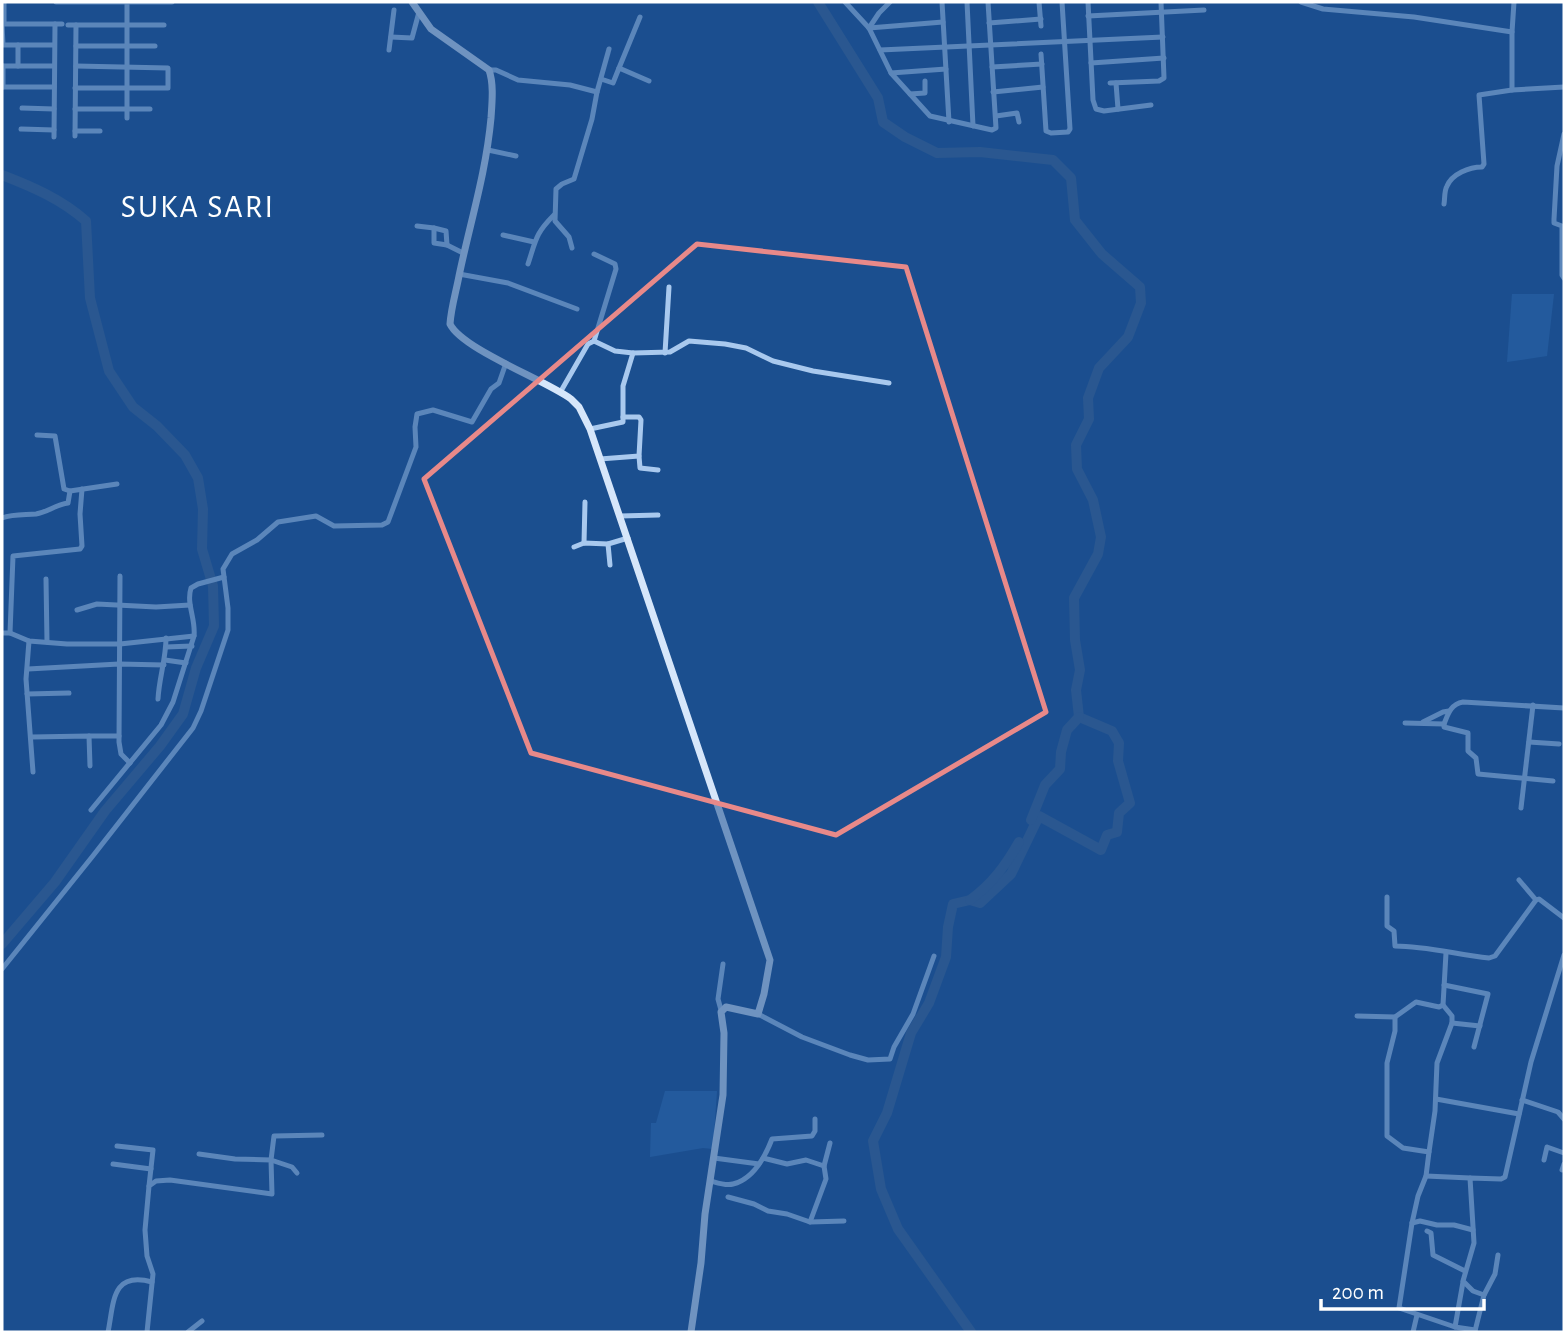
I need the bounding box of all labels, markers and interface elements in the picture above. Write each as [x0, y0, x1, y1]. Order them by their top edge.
district label: SUKA SARI [121, 191, 275, 223]
scale bar [1321, 1268, 1484, 1312]
text: 200 m [1332, 1282, 1384, 1303]

